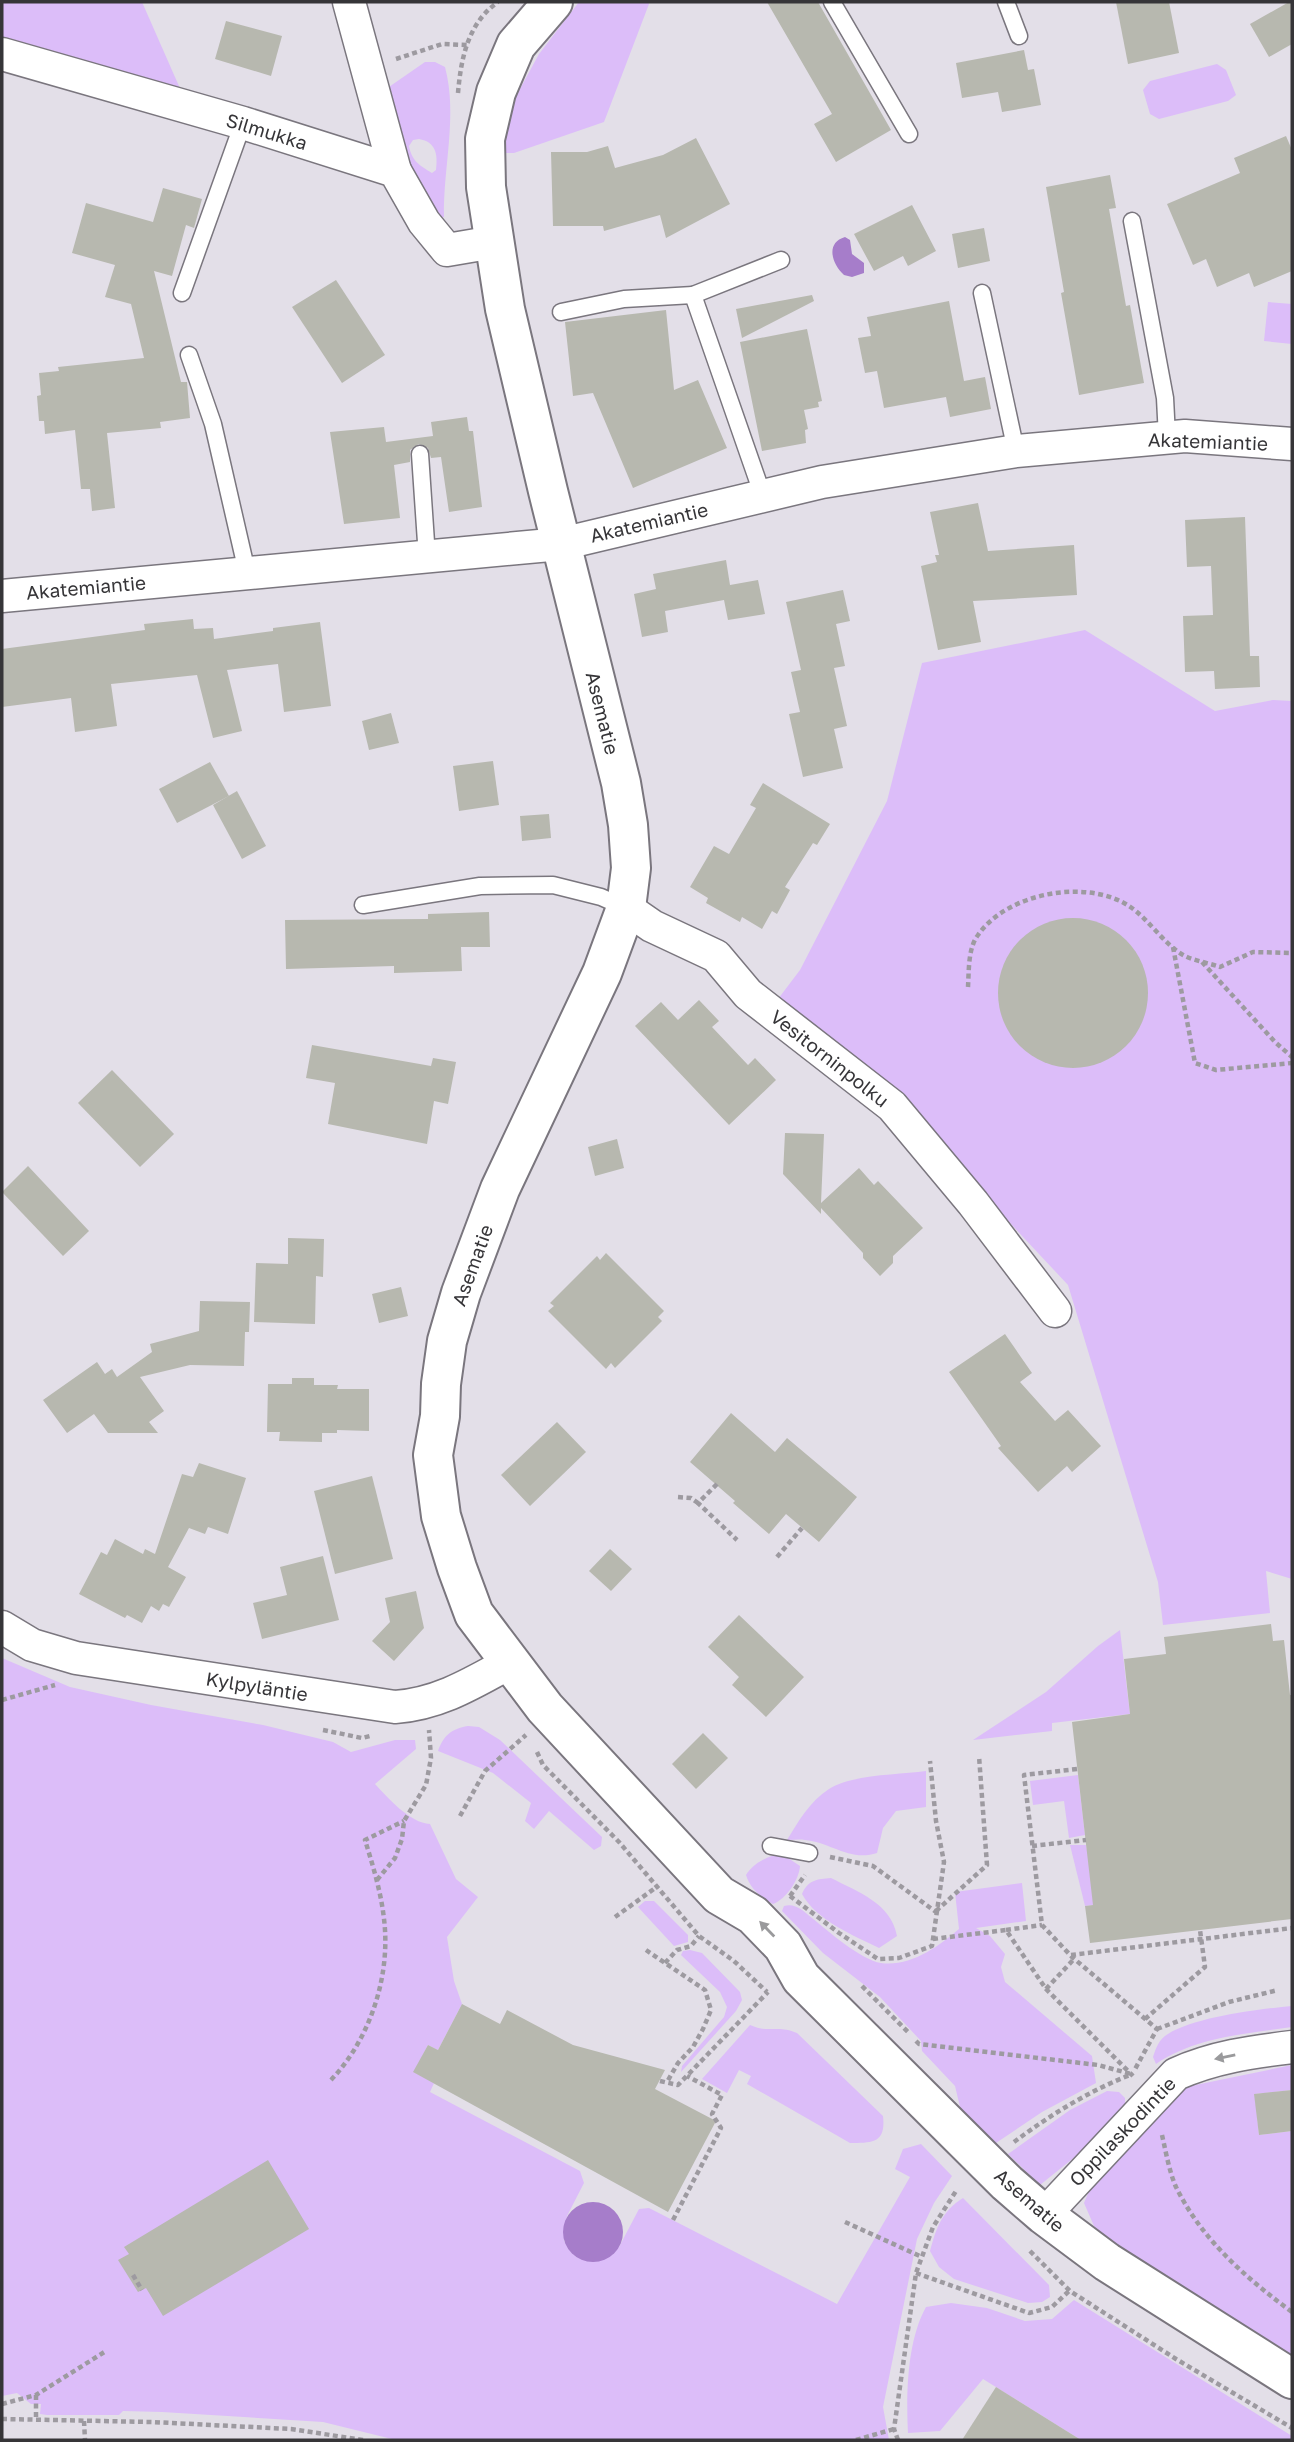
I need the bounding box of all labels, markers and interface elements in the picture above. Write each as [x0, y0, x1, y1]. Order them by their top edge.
street label: Silmukka [224, 108, 310, 154]
street label: Akatemiantie [1147, 427, 1269, 455]
street label: Akatemiantie [588, 497, 710, 547]
street label: Akatemiantie [25, 570, 147, 604]
street label: Asematie [582, 669, 624, 757]
street label: Vesitorninpolku [766, 1005, 894, 1111]
street label: Asematie [447, 1221, 497, 1309]
street label: Kylpyläntie [204, 1667, 310, 1705]
one-way arrow [759, 1920, 775, 1938]
one-way arrow [1214, 2052, 1236, 2063]
street label: Oppilaskodintie [1064, 2072, 1180, 2190]
street label: Asematie [990, 2163, 1070, 2237]

